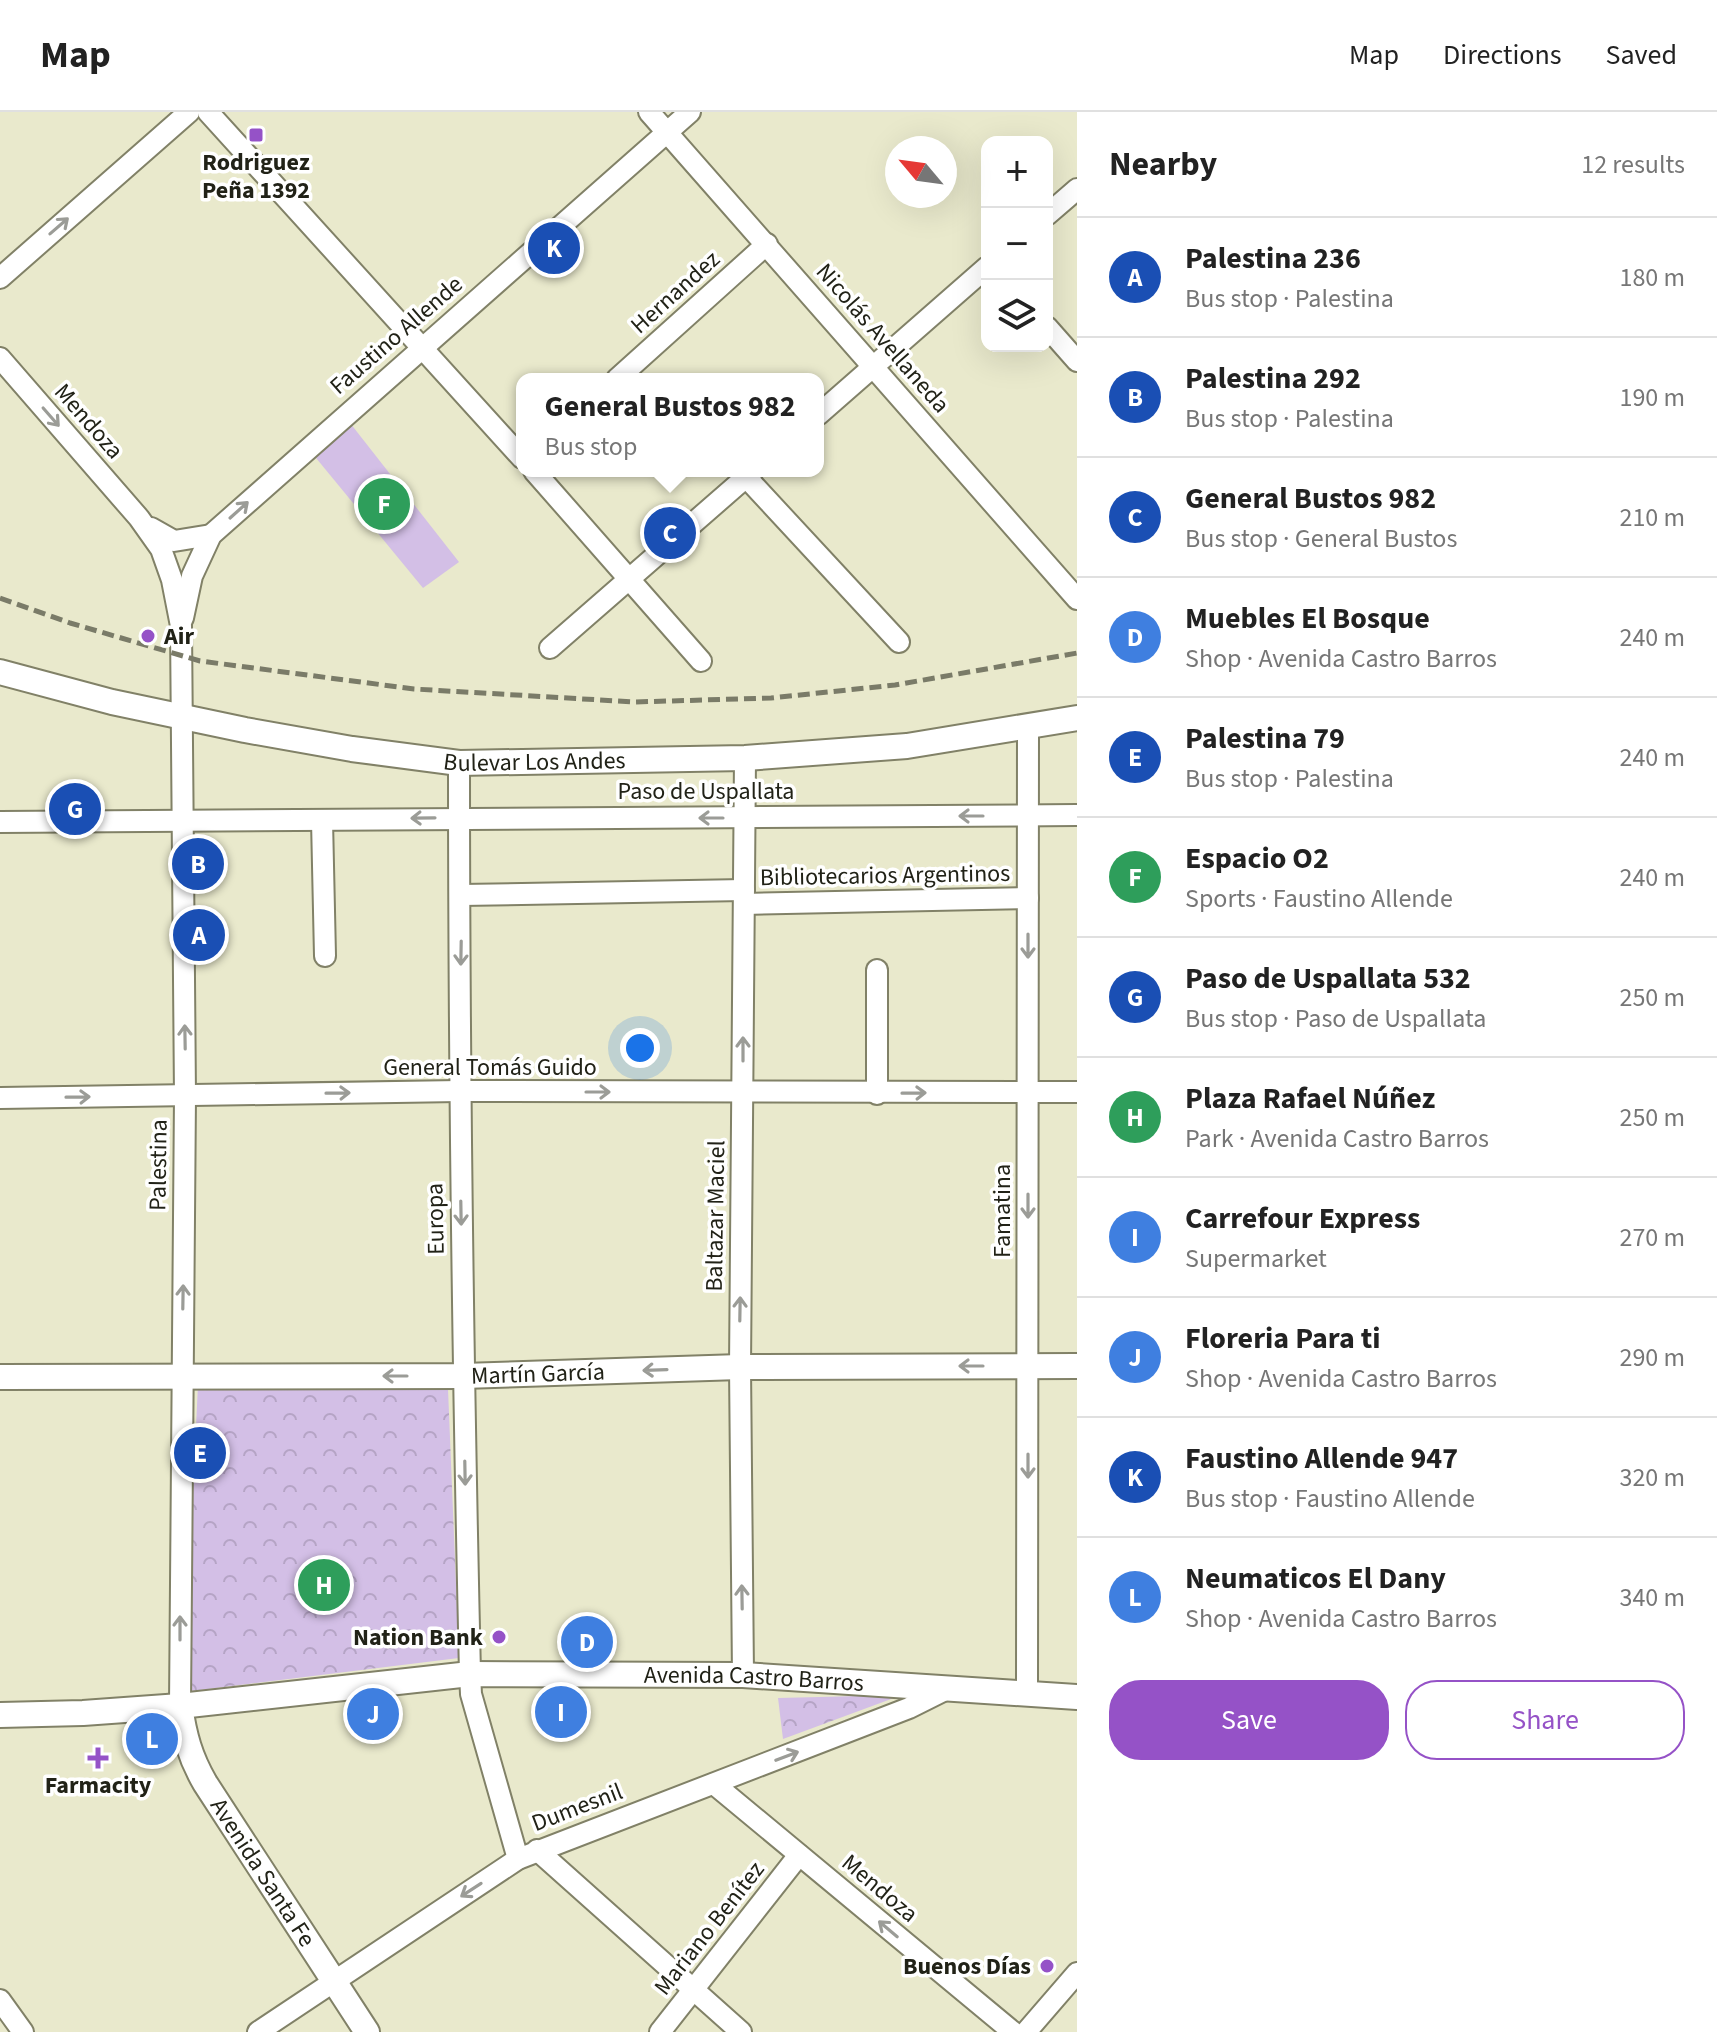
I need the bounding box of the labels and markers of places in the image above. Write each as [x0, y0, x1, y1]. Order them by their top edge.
marker: Rodriguez Peña 1392 [247, 126, 265, 144]
place label: Rodriguez Peña 1392 [202, 145, 310, 208]
pin: K [528, 218, 580, 278]
pin: F [358, 474, 410, 534]
pin: C [644, 503, 696, 563]
place label: Air [163, 619, 194, 654]
marker: Air [139, 627, 157, 645]
pin: G [49, 779, 101, 839]
pin: B [172, 834, 224, 894]
pin: A [173, 905, 225, 965]
pin: E [174, 1423, 226, 1483]
pin: H [298, 1555, 350, 1615]
pin: D [561, 1612, 613, 1672]
place label: Nation Bank [353, 1620, 484, 1655]
marker: Nation Bank [490, 1628, 508, 1646]
pin: I [535, 1682, 587, 1742]
pin: J [347, 1684, 399, 1744]
pin: L [126, 1709, 178, 1769]
marker: Farmacity [89, 1749, 107, 1767]
place label: Farmacity [45, 1768, 152, 1803]
place label: Buenos Días [903, 1949, 1031, 1984]
marker: Buenos Días [1038, 1957, 1056, 1975]

